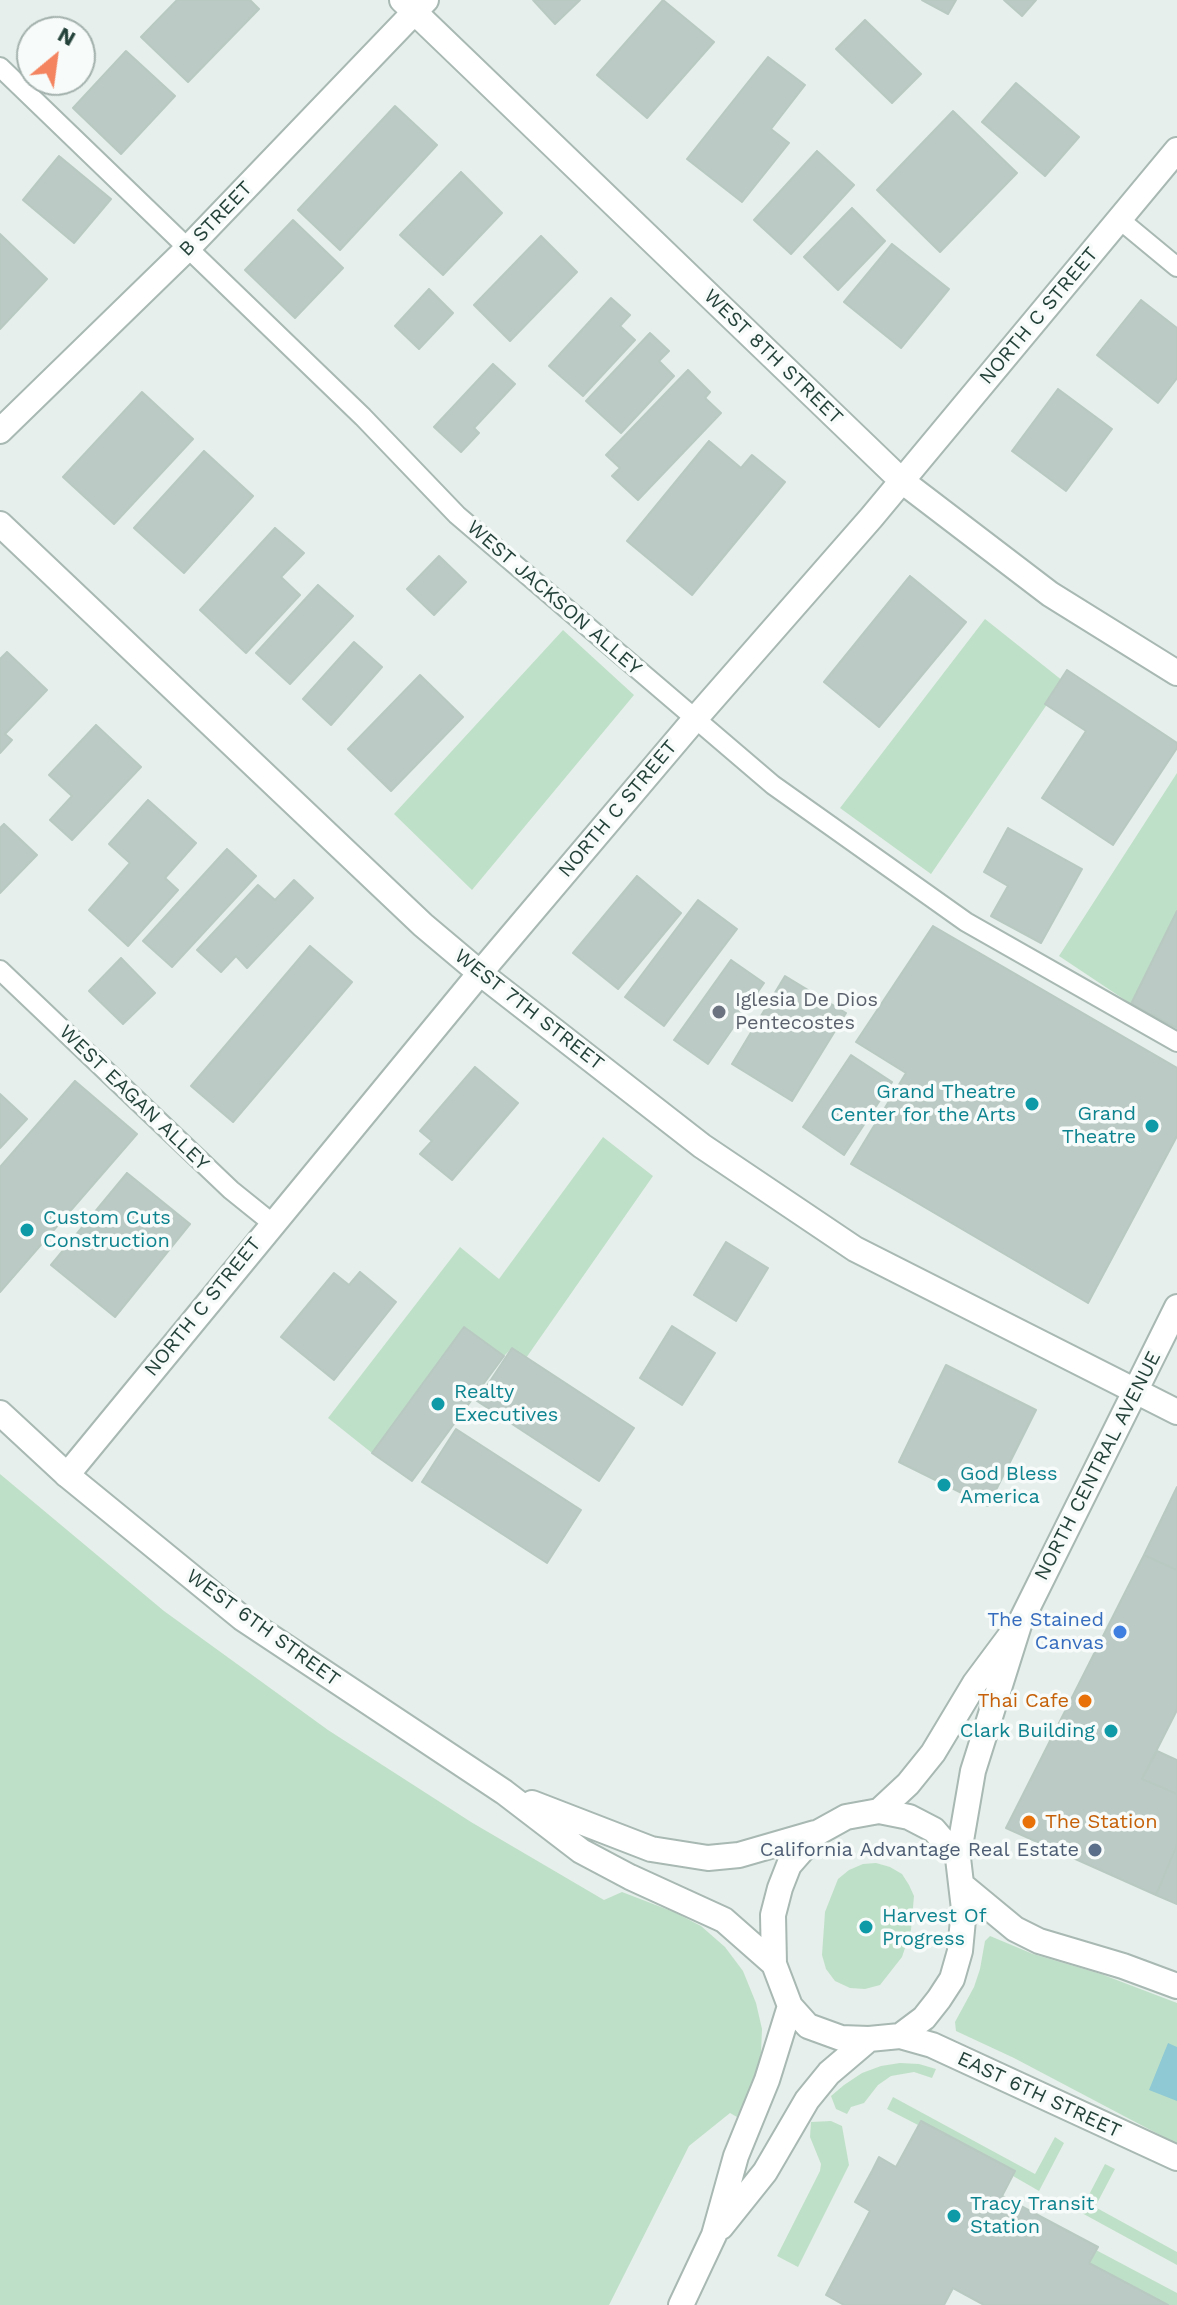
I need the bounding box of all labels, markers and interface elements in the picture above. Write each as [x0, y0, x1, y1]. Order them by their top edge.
north arrow [16, 16, 96, 96]
text: N [54, 21, 80, 51]
street label: B STREET [174, 176, 258, 262]
street label: NORTH C STREET [975, 242, 1103, 390]
street label: WEST 8TH STREET [698, 284, 848, 430]
street label: WEST JACKSON ALLEY [462, 516, 646, 680]
street label: NORTH C STREET [554, 735, 682, 883]
street label: WEST 7TH STREET [449, 944, 609, 1076]
place label: Iglesia De Dios Pentecostes [735, 988, 878, 1035]
marker: Iglesia De Dios Pentecostes [710, 1003, 728, 1021]
street label: WEST EAGAN ALLEY [54, 1020, 214, 1176]
place label: Grand Theatre Center for the Arts [830, 1080, 1016, 1127]
marker: Grand Theatre Center for the Arts [1023, 1095, 1041, 1113]
place label: Grand Theatre [1062, 1102, 1136, 1149]
marker: Grand Theatre [1143, 1117, 1161, 1135]
place label: Custom Cuts Construction [43, 1206, 171, 1253]
marker: Custom Cuts Construction [18, 1221, 36, 1239]
street label: NORTH C STREET [140, 1233, 266, 1381]
street label: NORTH CENTRAL AVENUE [1030, 1347, 1166, 1585]
place label: Realty Executives [454, 1380, 558, 1427]
marker: Realty Executives [429, 1395, 447, 1413]
place label: God Bless America [960, 1462, 1058, 1509]
marker: God Bless America [935, 1476, 953, 1494]
street label: WEST 6TH STREET [182, 1564, 344, 1692]
place label: The Stained Canvas [987, 1608, 1104, 1655]
marker: The Stained Canvas [1111, 1623, 1129, 1641]
place label: Thai Cafe [977, 1689, 1069, 1713]
marker: Thai Cafe [1076, 1692, 1094, 1710]
place label: Clark Building [960, 1719, 1095, 1743]
marker: Clark Building [1102, 1722, 1120, 1740]
place label: The Station [1045, 1810, 1158, 1834]
marker: The Station [1020, 1813, 1038, 1831]
place label: California Advantage Real Estate [760, 1838, 1079, 1862]
marker: California Advantage Real Estate [1086, 1841, 1104, 1859]
place label: Harvest Of Progress [882, 1904, 987, 1951]
marker: Harvest Of Progress [857, 1918, 875, 1936]
street label: EAST 6TH STREET [953, 2047, 1125, 2143]
place label: Tracy Transit Station [970, 2192, 1094, 2239]
marker: Tracy Transit Station [945, 2207, 963, 2225]

